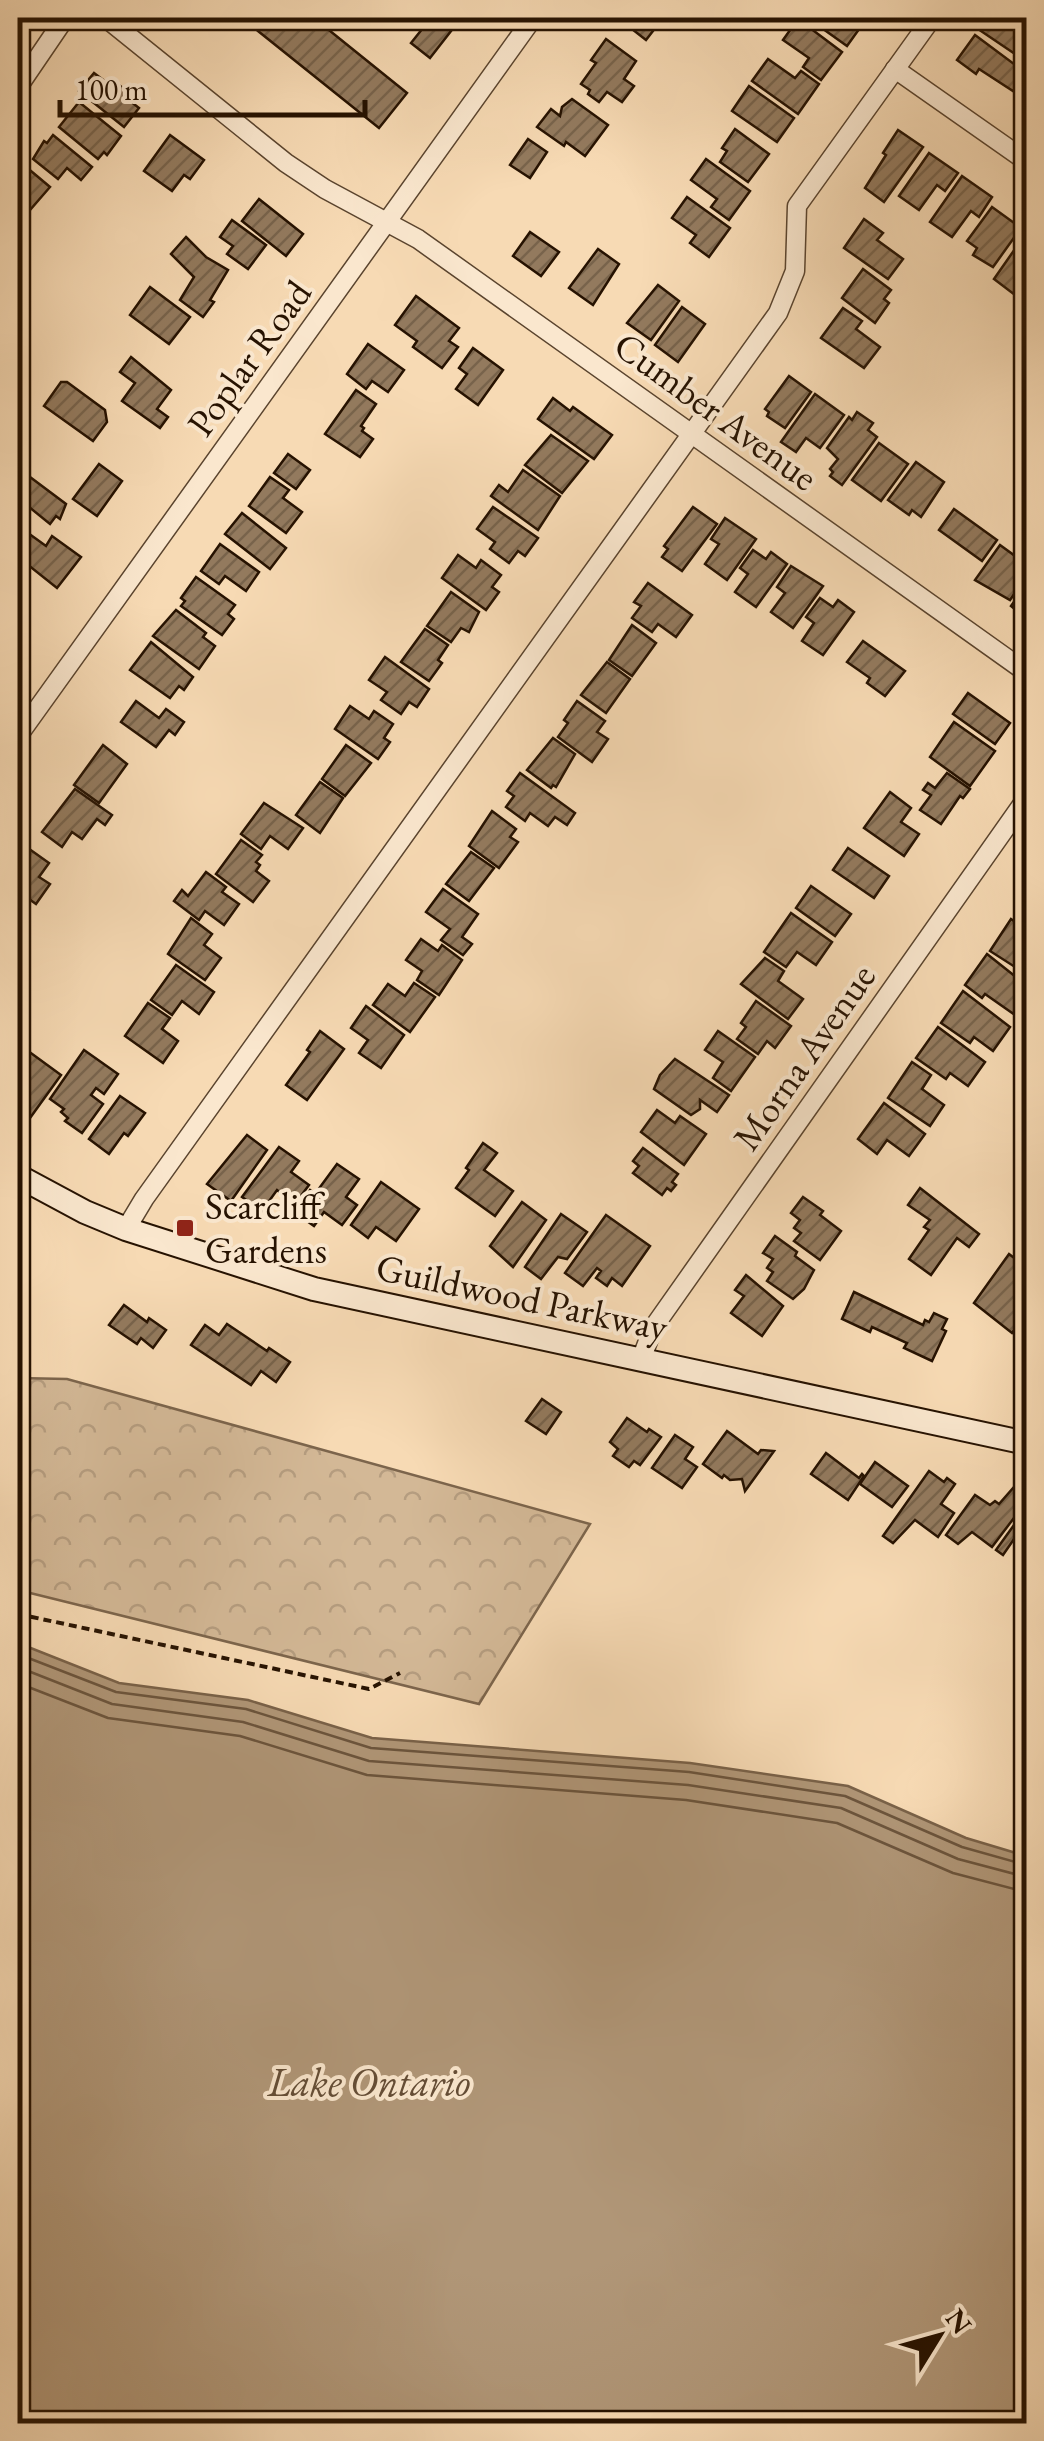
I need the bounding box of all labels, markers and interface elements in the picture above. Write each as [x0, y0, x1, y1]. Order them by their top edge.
scale bar [60, 55, 365, 117]
text: 100 m [75, 70, 148, 109]
street label: Poplar Road [176, 269, 322, 445]
street label: Cumber Avenue [605, 320, 828, 501]
street label: Morna Avenue [721, 954, 886, 1160]
place label: Scarcliff Gardens [205, 1181, 327, 1274]
marker: Scarcliff Gardens [174, 1217, 196, 1239]
street label: Guildwood Parkway [372, 1242, 673, 1351]
water label: Lake Ontario [267, 2056, 470, 2108]
north arrow [889, 2286, 989, 2386]
text: N [938, 2301, 980, 2341]

